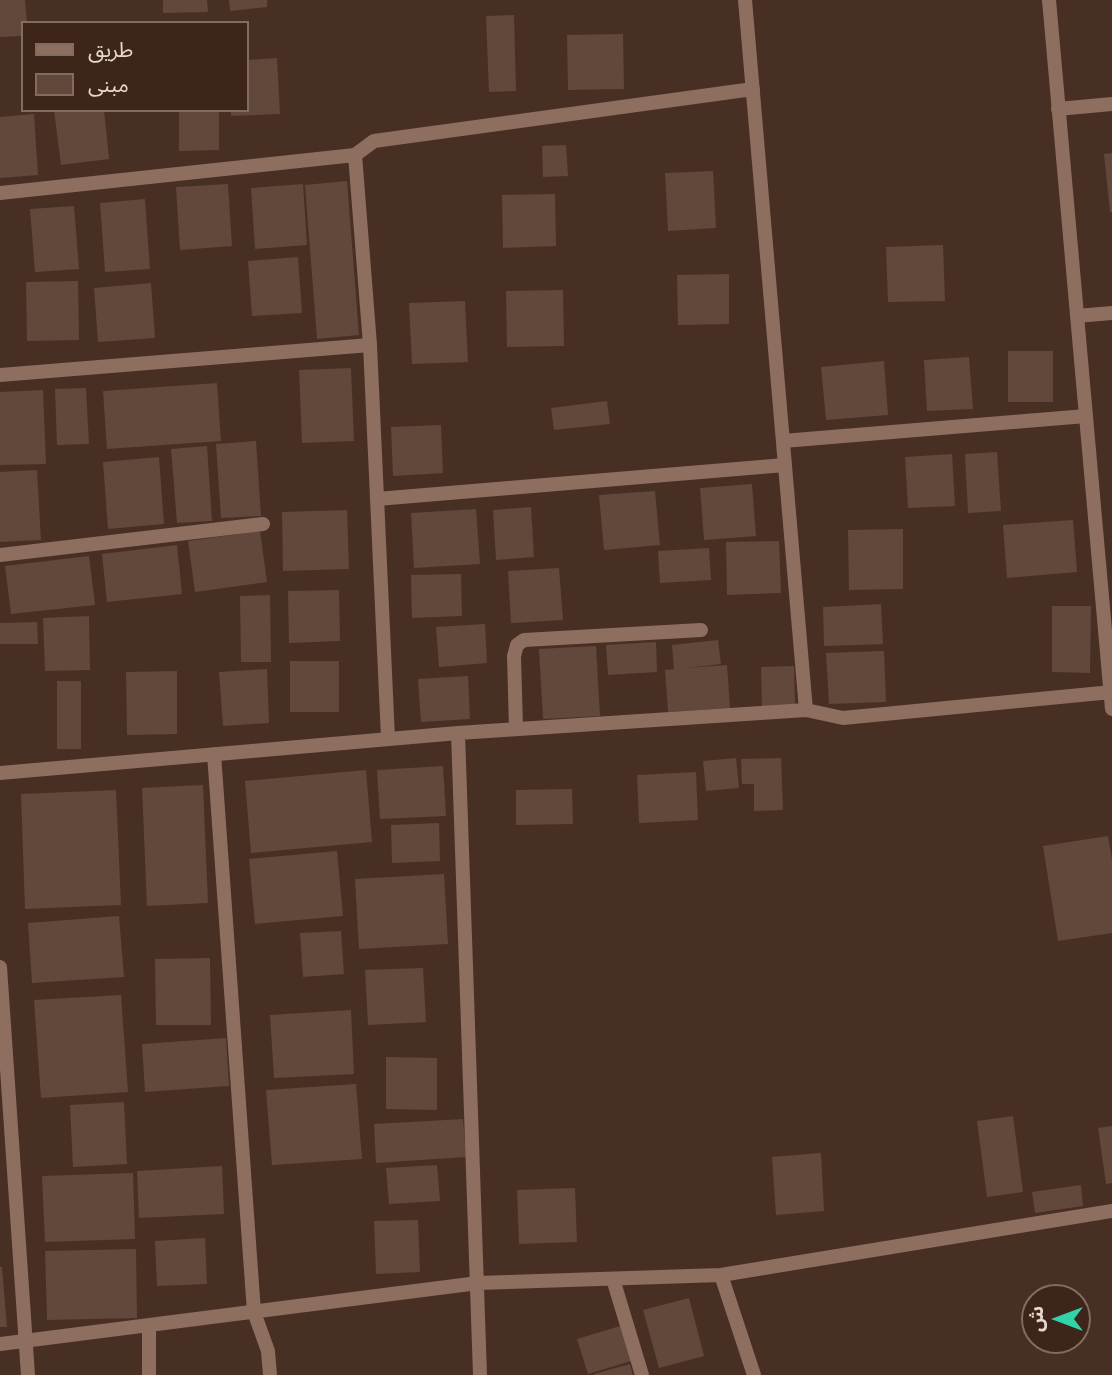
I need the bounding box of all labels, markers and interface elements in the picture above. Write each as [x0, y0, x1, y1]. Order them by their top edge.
legend [21, 21, 248, 112]
text: طريق [88, 37, 133, 62]
text: مبنى [88, 72, 129, 97]
north arrow [1021, 1284, 1091, 1354]
text: ش [1025, 1306, 1048, 1332]

